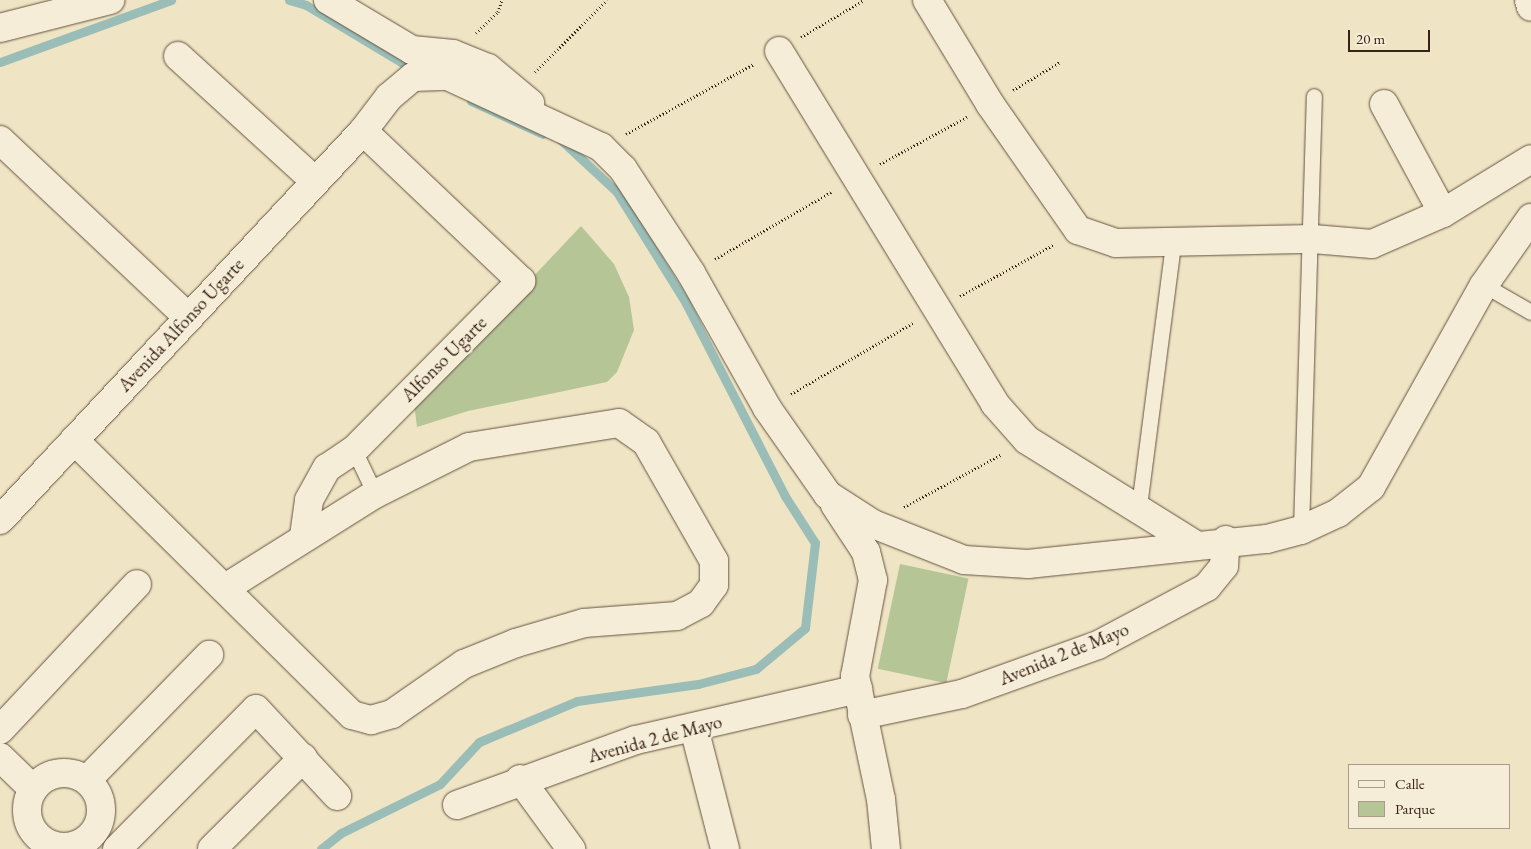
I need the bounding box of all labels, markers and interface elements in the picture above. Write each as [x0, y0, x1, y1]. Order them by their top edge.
scale bar [1351, 20, 1434, 52]
text: 20 m [1356, 29, 1385, 48]
street label: Avenida Alfonso Ugarte [113, 253, 249, 397]
street label: Alfonso Ugarte [396, 311, 492, 407]
street label: Avenida 2 de Mayo [996, 618, 1132, 690]
street label: Avenida 2 de Mayo [585, 710, 725, 768]
legend [1348, 764, 1511, 829]
text: Calle [1395, 774, 1425, 793]
text: Parque [1395, 799, 1435, 818]

